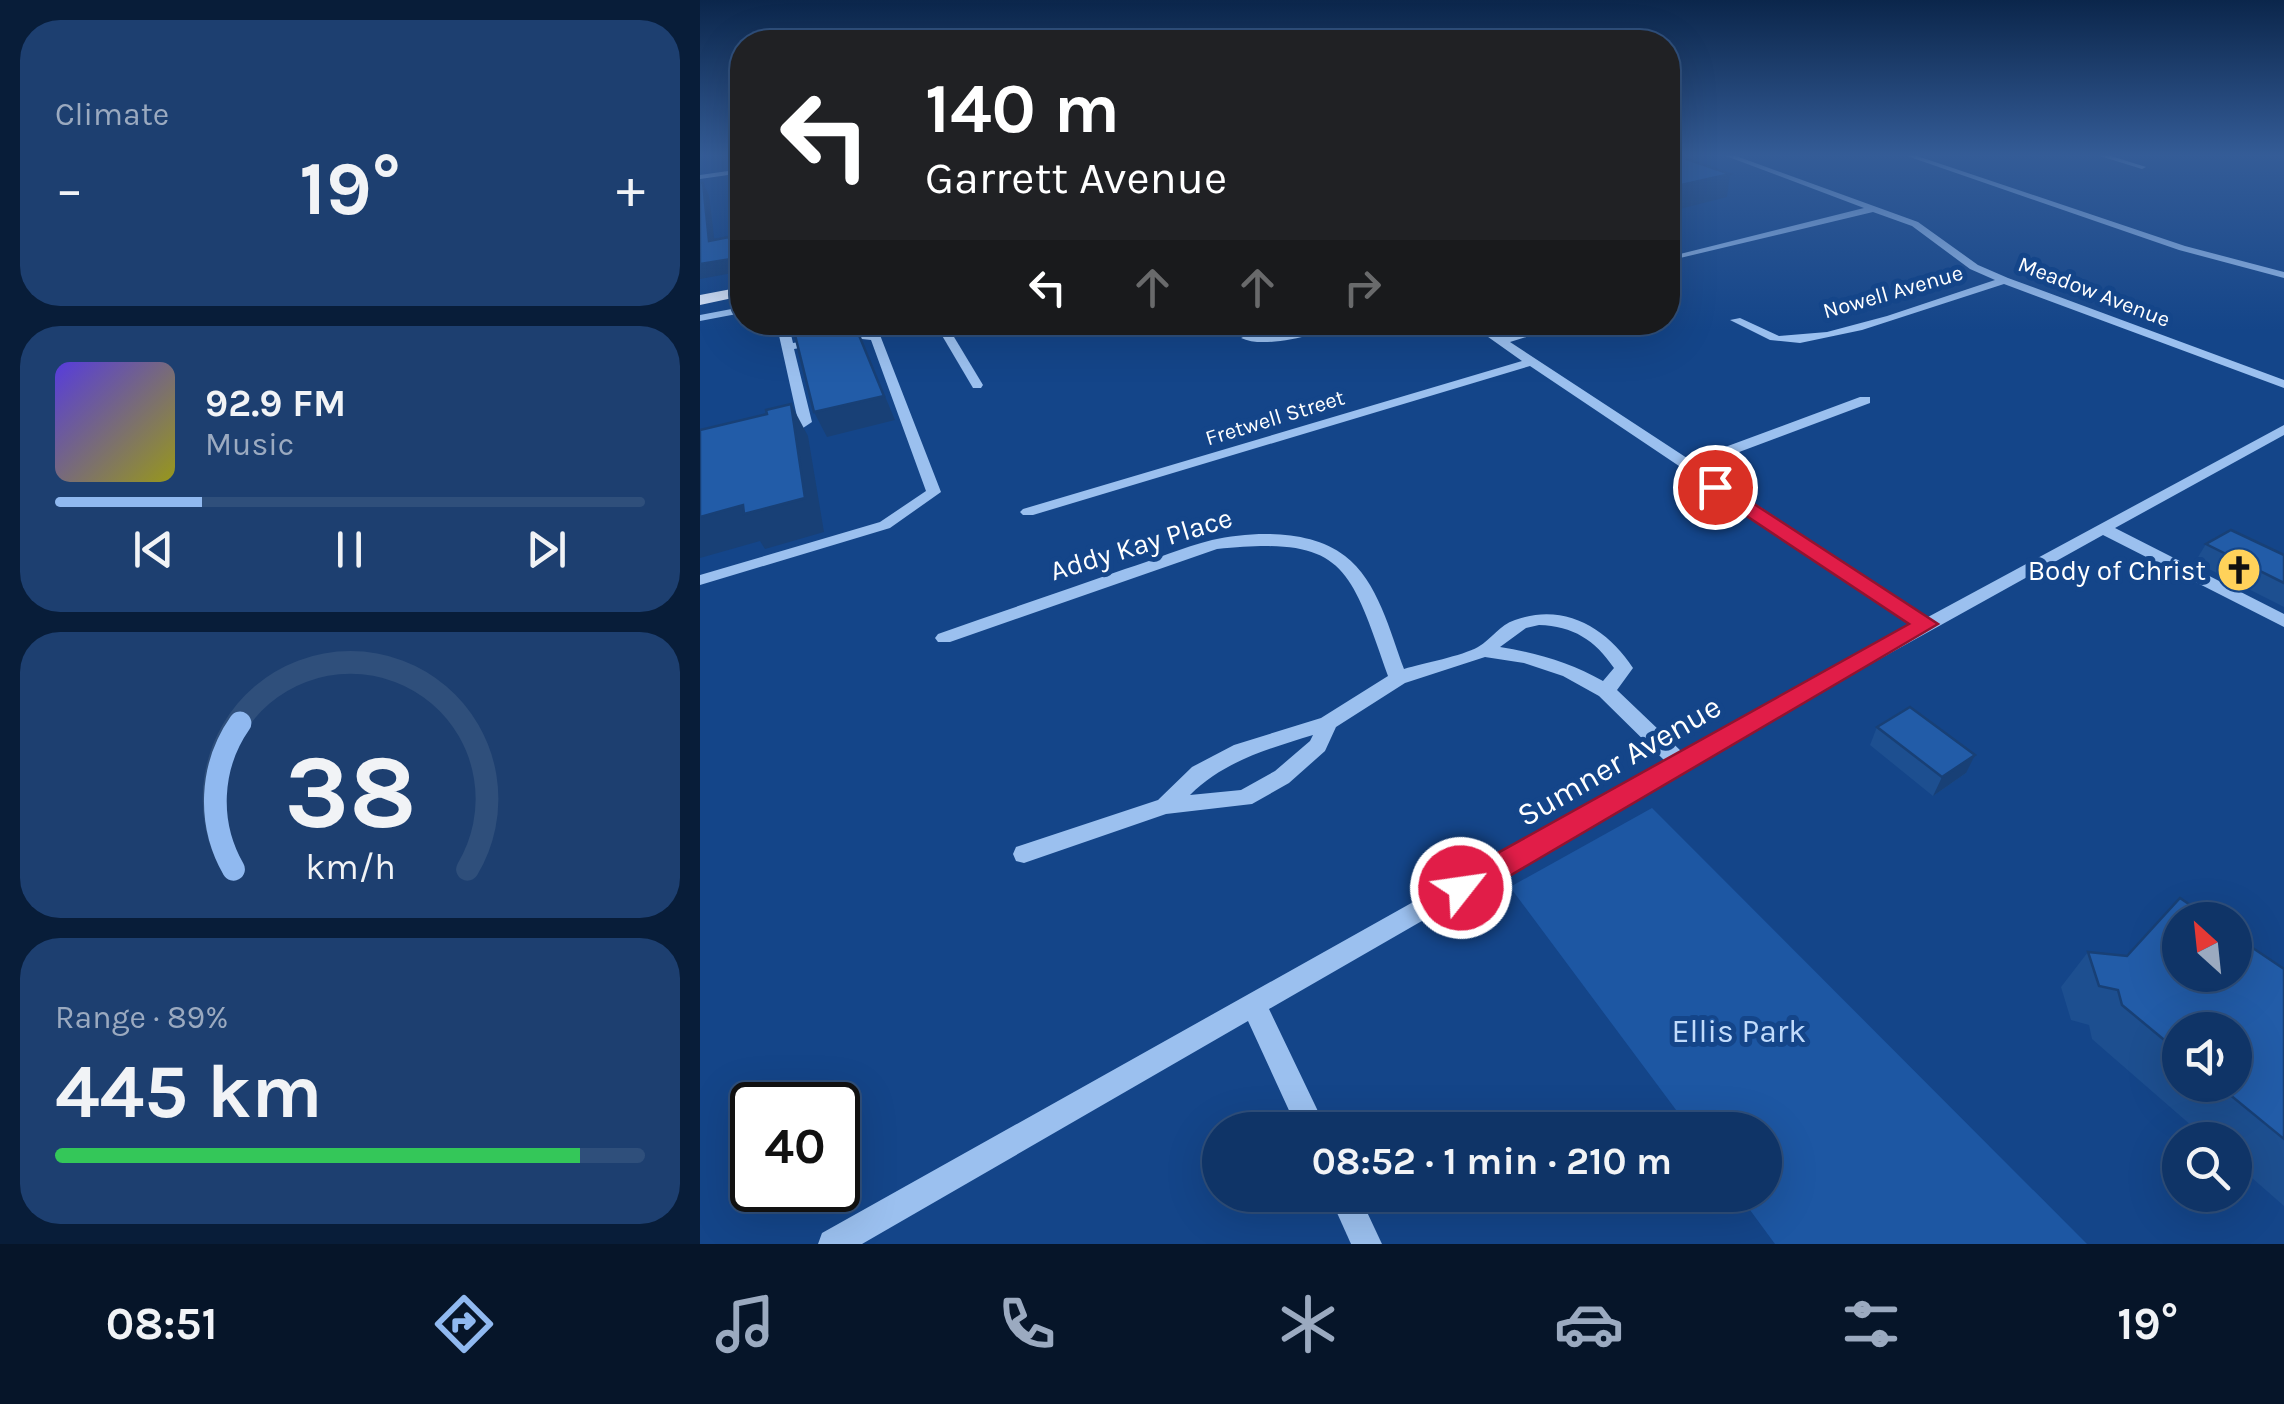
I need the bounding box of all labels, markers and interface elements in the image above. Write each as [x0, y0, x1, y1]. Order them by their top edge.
text: 140 m [925, 68, 1120, 150]
icon: left [760, 70, 890, 200]
text: Climate [55, 96, 169, 133]
text: 19° [299, 145, 401, 233]
text: Garrett Avenue [925, 152, 1227, 204]
text: − [55, 157, 84, 221]
text: + [616, 157, 645, 221]
street label: Meadow Avenue [2014, 251, 2174, 333]
icon: left [1020, 260, 1075, 315]
icon: ahead [1125, 260, 1180, 315]
icon: ahead [1230, 260, 1285, 315]
icon: right [1335, 260, 1390, 315]
street label: Nowell Avenue [1820, 260, 1966, 324]
text: 92.9 FM [205, 381, 346, 426]
street label: Fretwell Street [1202, 384, 1348, 452]
text: Music [205, 426, 294, 463]
pin [1673, 445, 1758, 530]
icon: arrive [1688, 460, 1743, 515]
street label: Addy Kay Place [1046, 501, 1236, 587]
icon: previous [126, 522, 181, 577]
icon: pause [322, 522, 377, 577]
icon: next [519, 522, 574, 577]
church icon: Body of Christ [2216, 547, 2262, 593]
place label: Body of Christ [2028, 554, 2206, 587]
street label: Sumner Avenue [1511, 688, 1727, 834]
text: 38 [284, 732, 416, 853]
position arrow [1409, 836, 1513, 940]
text: km/h [305, 846, 395, 888]
north arrow [2162, 902, 2252, 992]
map controls [2162, 902, 2252, 1212]
text: Range · 89% [55, 999, 228, 1036]
button: sound [2162, 1012, 2252, 1102]
park label: Ellis Park [1672, 1013, 1806, 1050]
text: 445 km [55, 1048, 322, 1136]
speed limit sign: 40 [730, 1082, 860, 1212]
button: search [2162, 1122, 2252, 1212]
text: 08:52 · 1 min · 210 m [1312, 1139, 1672, 1184]
icon: directions [429, 1289, 499, 1359]
icon: music [710, 1289, 780, 1359]
icon: phone [992, 1289, 1062, 1359]
icon: climate [1273, 1289, 1343, 1359]
icon: car [1554, 1289, 1624, 1359]
icon: filters [1836, 1289, 1906, 1359]
text: 08:51 [106, 1298, 218, 1350]
text: 19° [2117, 1298, 2178, 1350]

